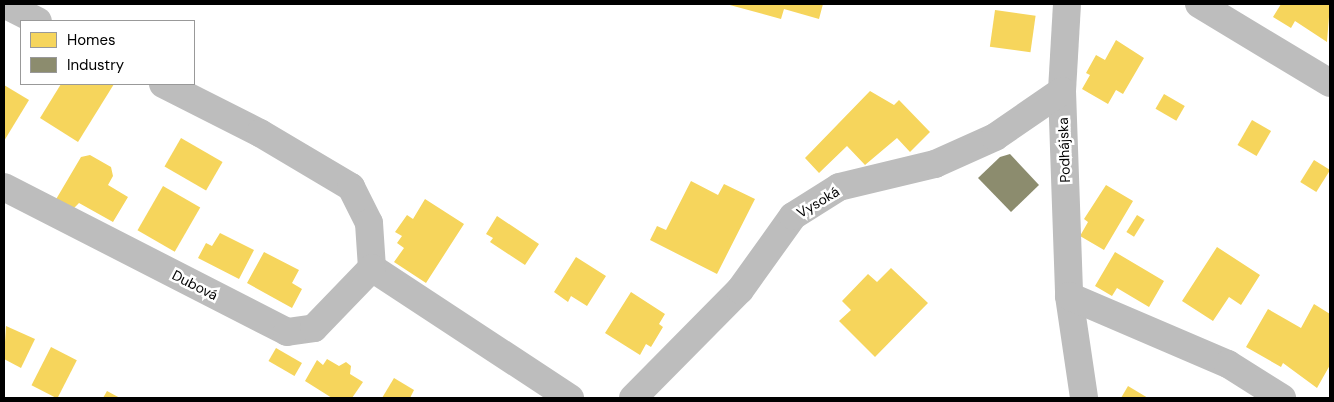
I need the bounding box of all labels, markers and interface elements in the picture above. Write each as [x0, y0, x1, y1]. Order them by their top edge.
legend [20, 20, 195, 85]
text: Homes [67, 30, 116, 50]
text: Industry [67, 55, 124, 75]
street label: Podhájska [1054, 117, 1074, 183]
street label: Vysoká [794, 183, 842, 221]
street label: Dubová [169, 266, 221, 304]

